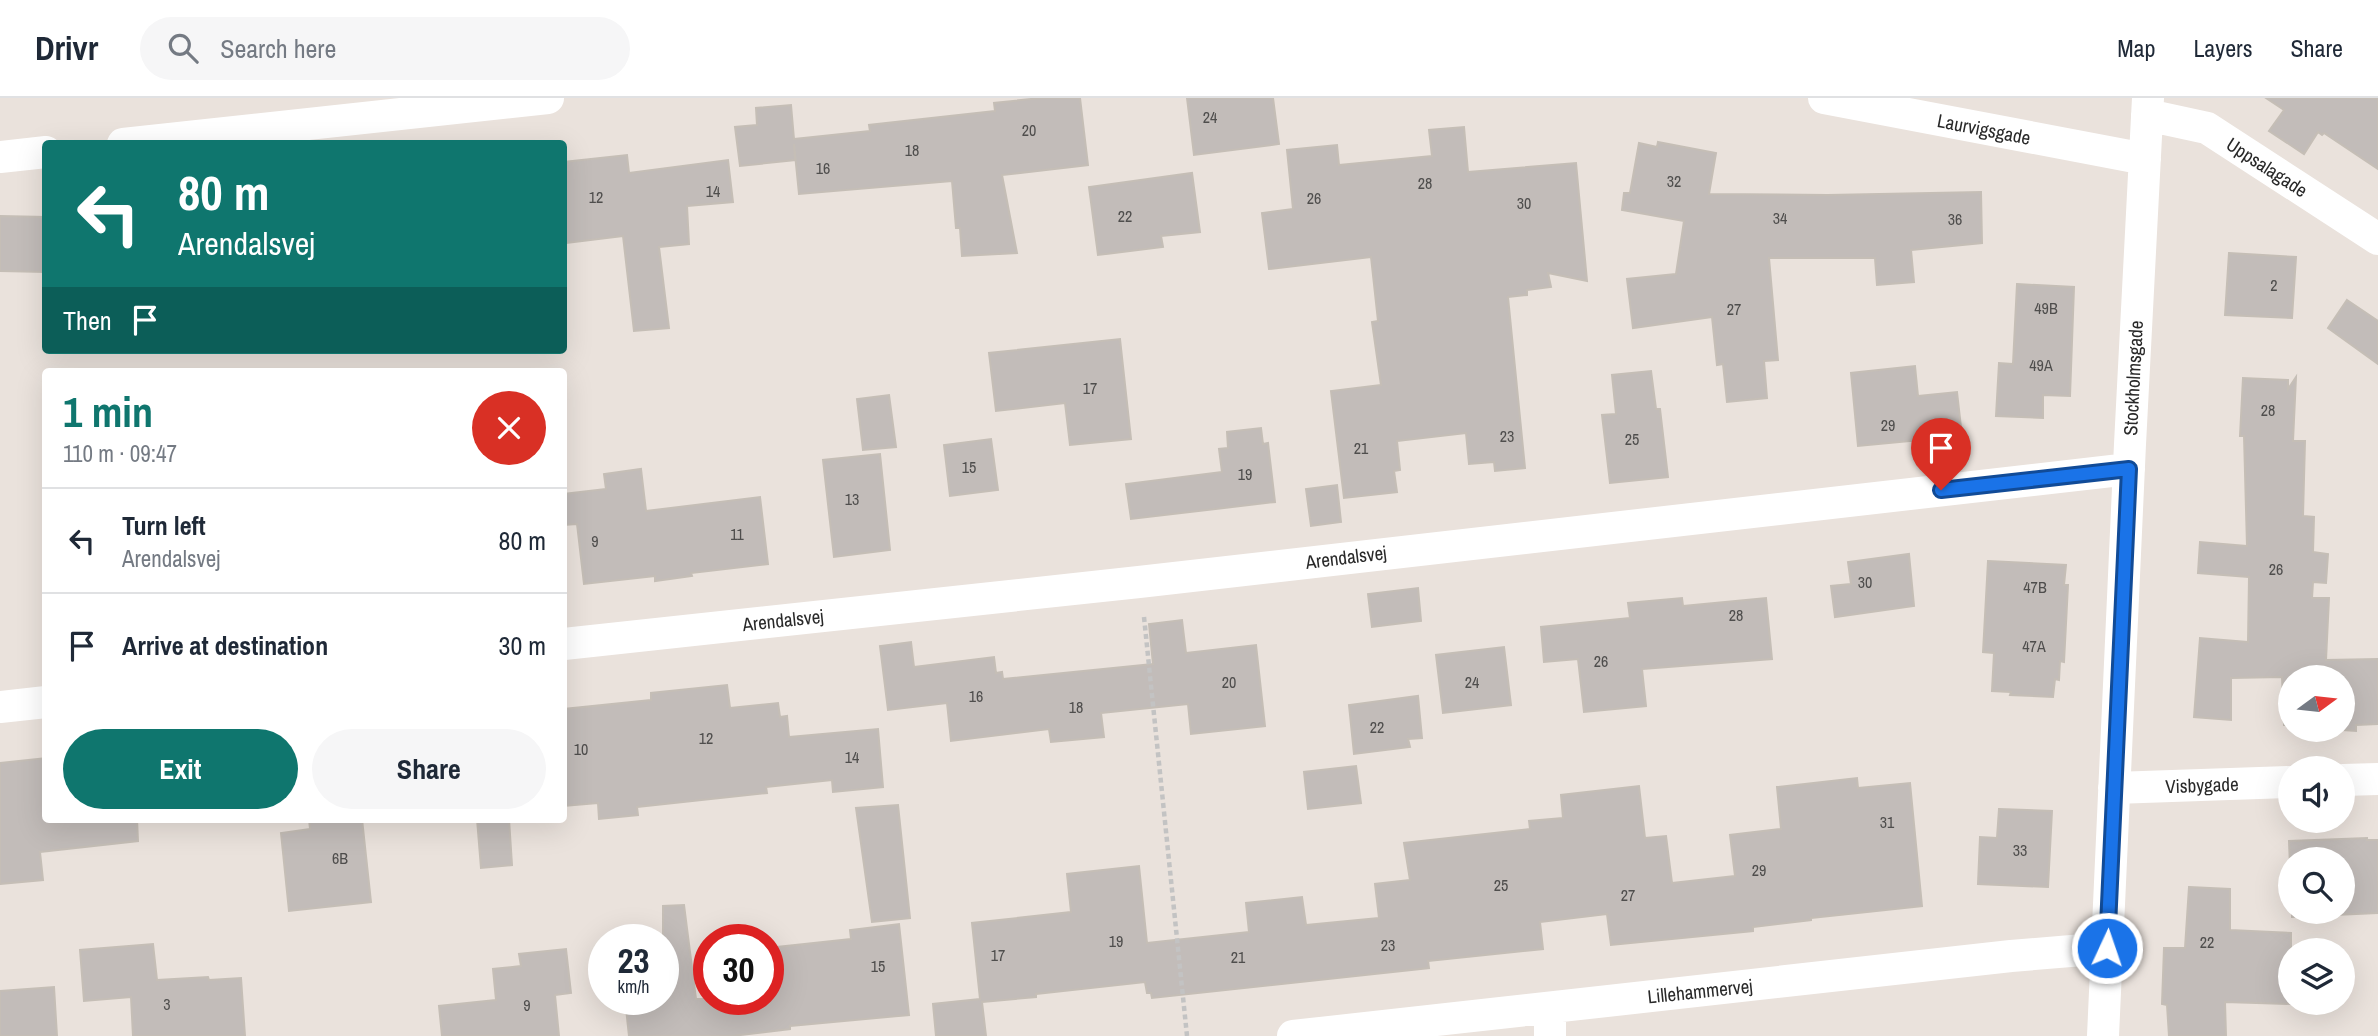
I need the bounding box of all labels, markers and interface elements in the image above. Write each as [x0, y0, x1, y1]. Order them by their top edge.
search box [140, 17, 630, 80]
text: Drivr [35, 26, 98, 70]
icon: search [164, 29, 202, 67]
text: Search here [220, 31, 336, 66]
text: Map [2117, 32, 2155, 64]
text: Layers [2193, 32, 2252, 64]
text: Share [2290, 32, 2343, 64]
house number: 24 [1203, 106, 1217, 128]
street label: Laurvigsgade [1935, 107, 2033, 151]
house number: 20 [1022, 119, 1036, 141]
street label: Uppsalagade [2221, 131, 2313, 203]
house number: 18 [905, 139, 919, 161]
house number: 16 [816, 157, 830, 179]
text: 80 m [178, 159, 270, 225]
icon: left [63, 168, 154, 259]
house number: 32 [1667, 170, 1681, 192]
house number: 28 [1418, 172, 1432, 194]
house number: 14 [706, 180, 720, 202]
house number: 12 [589, 186, 603, 208]
house number: 26 [1307, 187, 1321, 209]
house number: 30 [1517, 192, 1531, 214]
house number: 22 [1118, 205, 1132, 227]
house number: 34 [1773, 207, 1787, 229]
house number: 36 [1948, 208, 1962, 230]
text: Arendalsvej [178, 222, 315, 265]
house number: 2 [2270, 274, 2278, 296]
house number: 49B [2034, 297, 2058, 319]
house number: 27 [1727, 298, 1741, 320]
icon: arrive [126, 301, 164, 339]
text: Then [63, 303, 112, 338]
street label: Stockholmsgade [2117, 320, 2149, 436]
house number: 49A [2029, 354, 2053, 376]
house number: 17 [1083, 377, 1097, 399]
text: 1 min [63, 384, 153, 440]
button: close [472, 391, 546, 465]
house number: 28 [2261, 399, 2275, 421]
house number: 29 [1881, 414, 1895, 436]
pin [1911, 418, 1971, 490]
house number: 23 [1500, 425, 1514, 447]
house number: 25 [1625, 428, 1639, 450]
icon: arrive [1922, 429, 1960, 467]
house number: 21 [1354, 437, 1369, 459]
text: 110 m · 09:47 [63, 438, 177, 469]
house number: 15 [962, 456, 976, 478]
house number: 19 [1238, 463, 1252, 485]
house number: 13 [845, 488, 859, 510]
text: Turn left [122, 508, 206, 543]
icon: left [63, 522, 101, 560]
text: 80 m [499, 523, 546, 558]
house number: 11 [730, 523, 745, 545]
house number: 9 [591, 530, 599, 552]
street label: Arendalsvej [1303, 539, 1388, 575]
text: Arendalsvej [122, 543, 221, 574]
house number: 26 [2269, 558, 2283, 580]
house number: 30 [1858, 571, 1872, 593]
house number: 47B [2023, 576, 2047, 598]
street label: Arendalsvej [740, 603, 825, 637]
house number: 28 [1729, 604, 1743, 626]
icon: arrive [63, 627, 101, 665]
text: Arrive at destination [122, 628, 328, 663]
text: 30 m [499, 628, 546, 663]
house number: 47A [2022, 635, 2046, 657]
house number: 26 [1594, 650, 1608, 672]
north arrow [2278, 665, 2356, 742]
map controls [2278, 665, 2355, 1015]
house number: 20 [1222, 671, 1236, 693]
house number: 24 [1465, 671, 1479, 693]
house number: 16 [969, 685, 983, 707]
house number: 18 [1069, 696, 1083, 718]
house number: 22 [1370, 716, 1384, 738]
house number: 12 [699, 727, 713, 749]
button: Exit [63, 729, 298, 809]
button: Share [312, 729, 546, 809]
house number: 10 [574, 738, 588, 760]
house number: 14 [845, 746, 859, 768]
button: sound [2278, 756, 2355, 833]
street label: Visbygade [2165, 771, 2239, 799]
house number: 31 [1880, 811, 1895, 833]
house number: 33 [2013, 839, 2027, 861]
house number: 6B [332, 847, 348, 869]
button: search [2278, 847, 2355, 924]
house number: 29 [1752, 859, 1766, 881]
house number: 25 [1494, 874, 1508, 896]
house number: 27 [1621, 884, 1635, 906]
position arrow [2070, 911, 2144, 985]
speed limit sign: 30 [693, 924, 784, 1015]
house number: 19 [1109, 930, 1123, 952]
house number: 22 [2200, 931, 2214, 953]
house number: 23 [1381, 934, 1395, 956]
text: 23 [618, 937, 649, 984]
button: layers [2278, 938, 2355, 1015]
house number: 17 [991, 944, 1005, 966]
house number: 21 [1231, 946, 1246, 968]
house number: 15 [871, 955, 885, 977]
street label: Lillehammervej [1646, 973, 1754, 1009]
text: km/h [618, 974, 650, 999]
house number: 3 [163, 993, 171, 1015]
house number: 9 [523, 994, 531, 1016]

